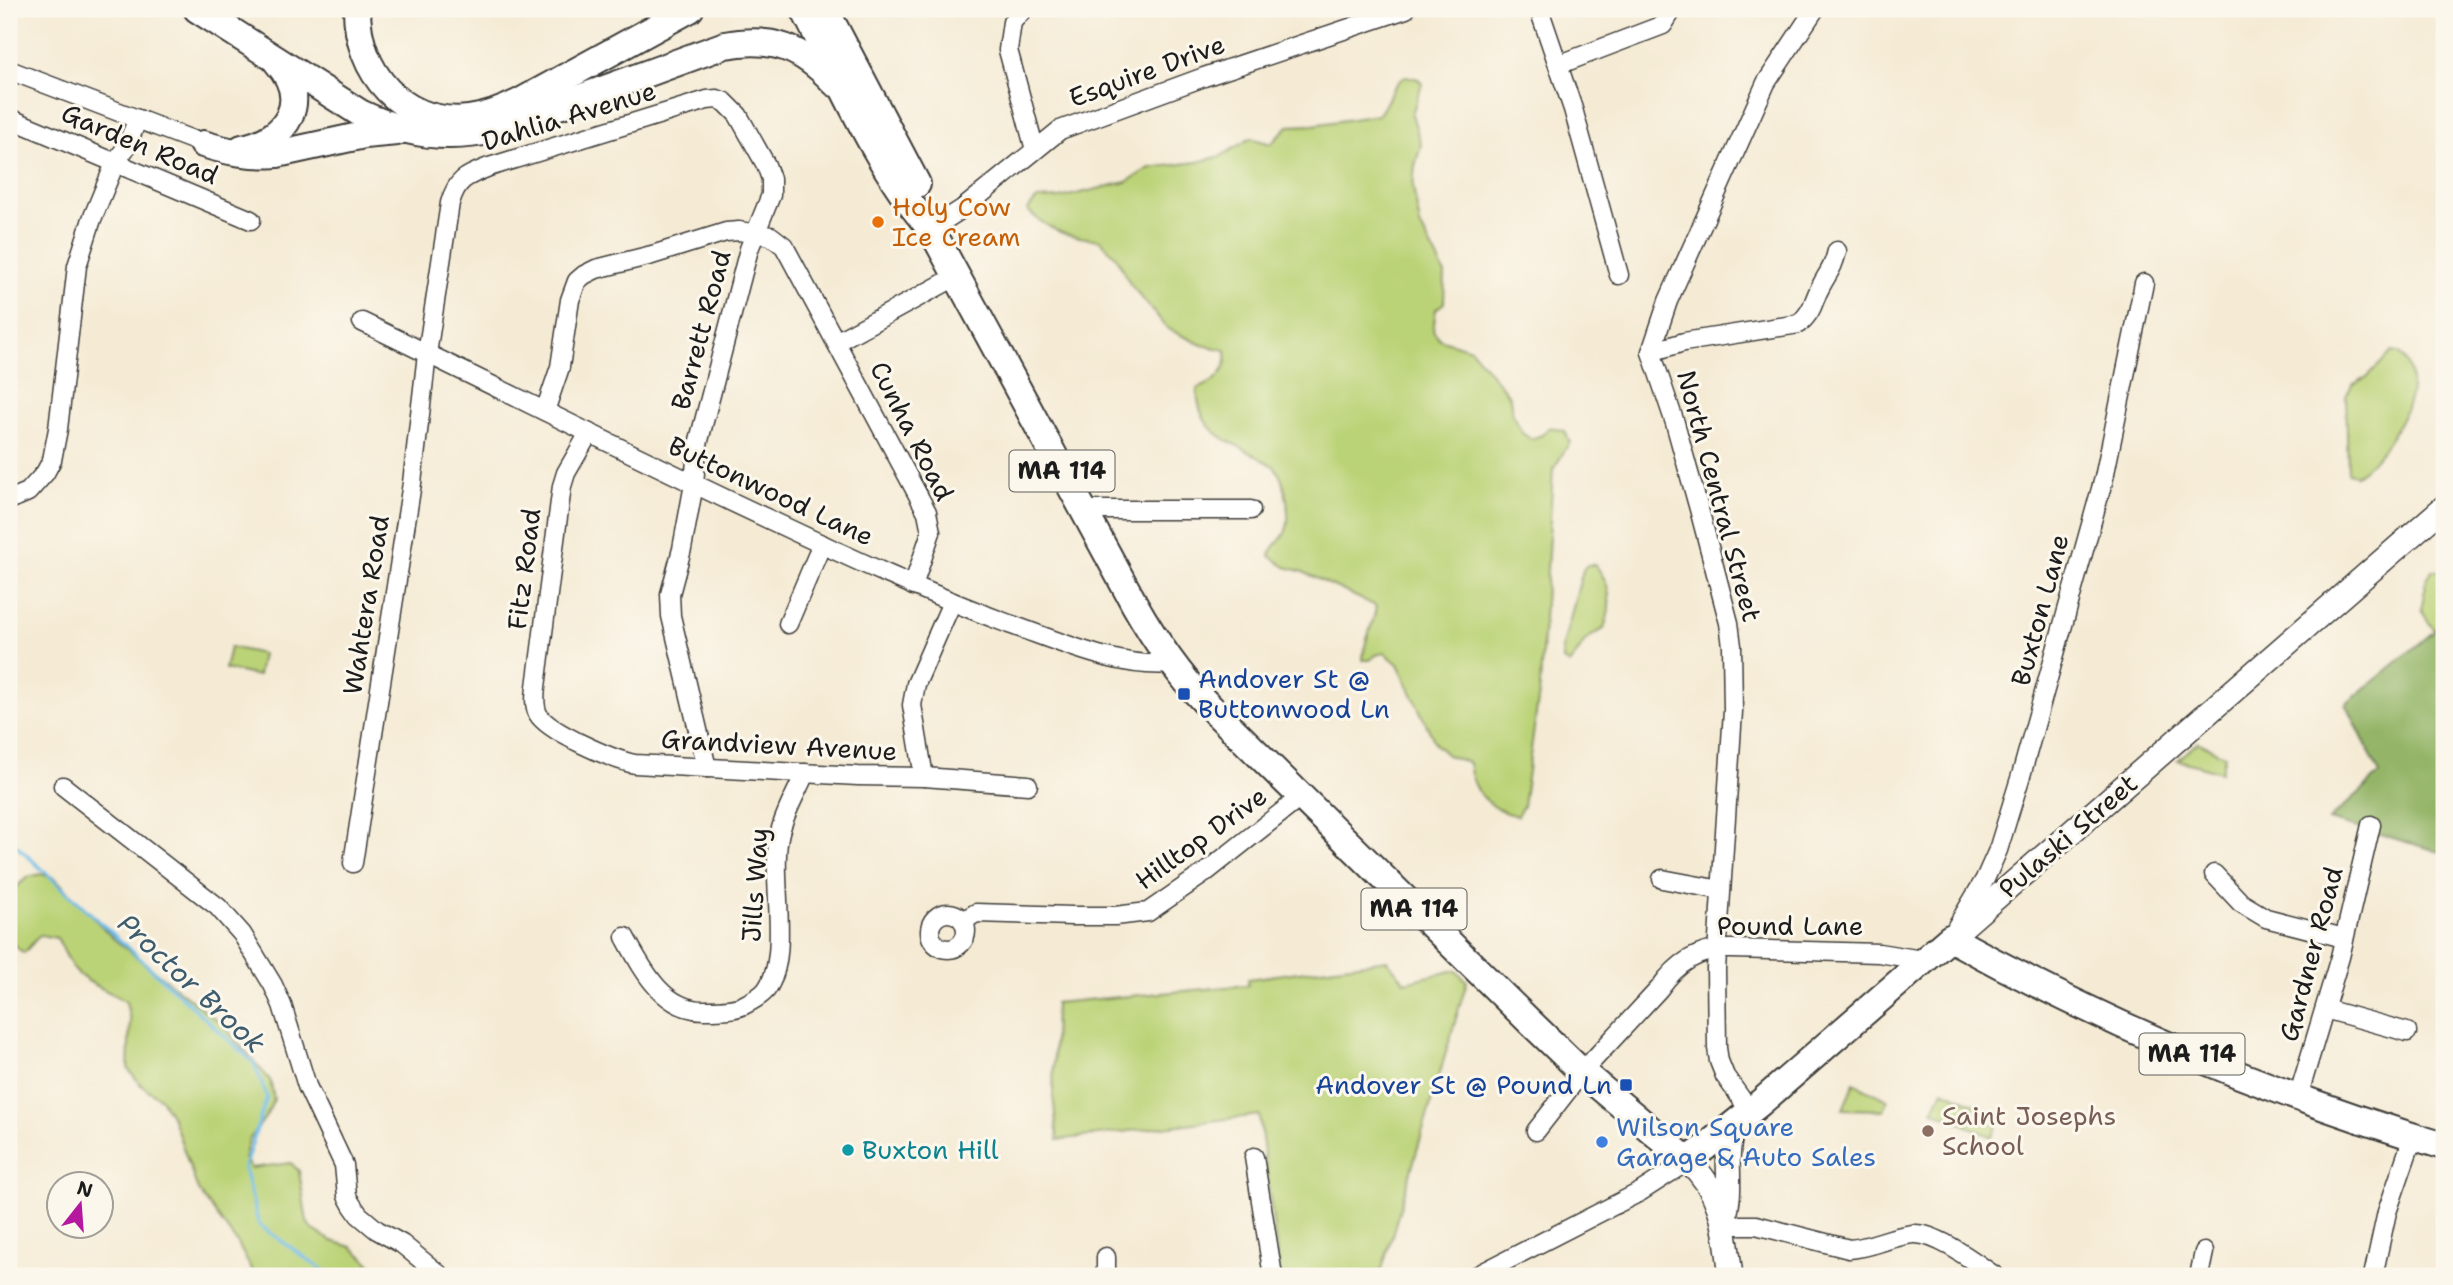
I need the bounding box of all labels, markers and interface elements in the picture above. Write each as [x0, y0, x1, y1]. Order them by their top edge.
street label: Esquire Drive [1064, 26, 1230, 115]
street label: Dahlia Avenue [478, 72, 660, 159]
street label: Garden Road [56, 95, 224, 192]
place label: Holy Cow Ice Cream [892, 189, 1020, 254]
marker: Holy Cow Ice Cream [870, 214, 886, 230]
street label: Barrett Road [662, 246, 739, 414]
street label: Cunha Road [862, 355, 963, 507]
street label: North Central Street [1669, 366, 1770, 625]
street label: Buttonwood Lane [663, 428, 879, 553]
road number: MA 114 [1010, 450, 1114, 492]
street label: Fitz Road [499, 506, 548, 632]
street label: Wahtera Road [334, 513, 397, 697]
street label: Buxton Lane [2002, 530, 2077, 690]
place label: Andover St @ Buttonwood Ln [1198, 661, 1390, 726]
marker: Andover St @ Buttonwood Ln [1176, 686, 1192, 702]
street label: Grandview Avenue [660, 721, 898, 768]
street label: Pulaski Street [1991, 766, 2145, 906]
street label: Hilltop Drive [1128, 778, 1274, 897]
street label: Jills Way [733, 827, 776, 943]
street label: Gardner Road [2270, 863, 2351, 1045]
road number: MA 114 [1362, 888, 1466, 930]
water label: Proctor Brook [110, 905, 274, 1061]
street label: Pound Lane [1717, 908, 1863, 943]
road number: MA 114 [2140, 1034, 2244, 1074]
place label: Andover St @ Pound Ln [1315, 1067, 1612, 1102]
marker: Andover St @ Pound Ln [1618, 1077, 1634, 1093]
place label: Saint Josephs School [1942, 1098, 2116, 1163]
place label: Wilson Square Garage & Auto Sales [1616, 1109, 1876, 1174]
marker: Saint Josephs School [1920, 1123, 1936, 1139]
place label: Buxton Hill [862, 1132, 999, 1167]
marker: Wilson Square Garage & Auto Sales [1594, 1134, 1610, 1150]
marker: Buxton Hill [840, 1142, 856, 1158]
north arrow [46, 1170, 116, 1240]
text: N [74, 1175, 96, 1203]

